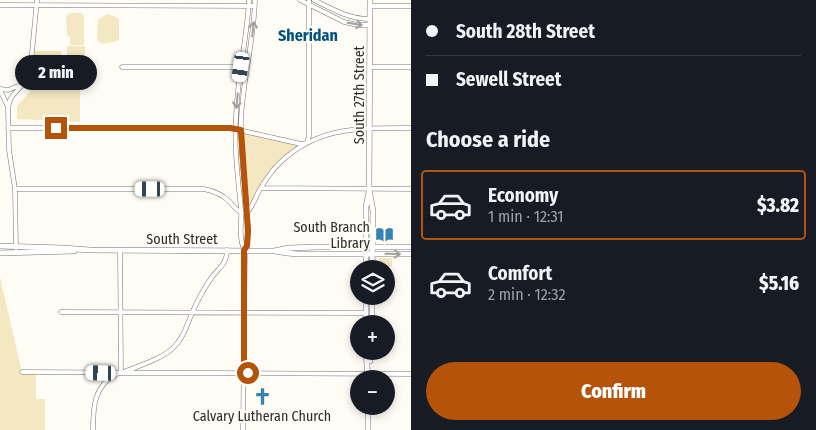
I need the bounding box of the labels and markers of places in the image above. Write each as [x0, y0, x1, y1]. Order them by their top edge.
place label: South Branch Library [293, 219, 371, 252]
library icon: South Branch Library [374, 225, 394, 245]
church icon: Calvary Lutheran Church [252, 386, 272, 406]
place label: Calvary Lutheran Church [193, 408, 331, 425]

